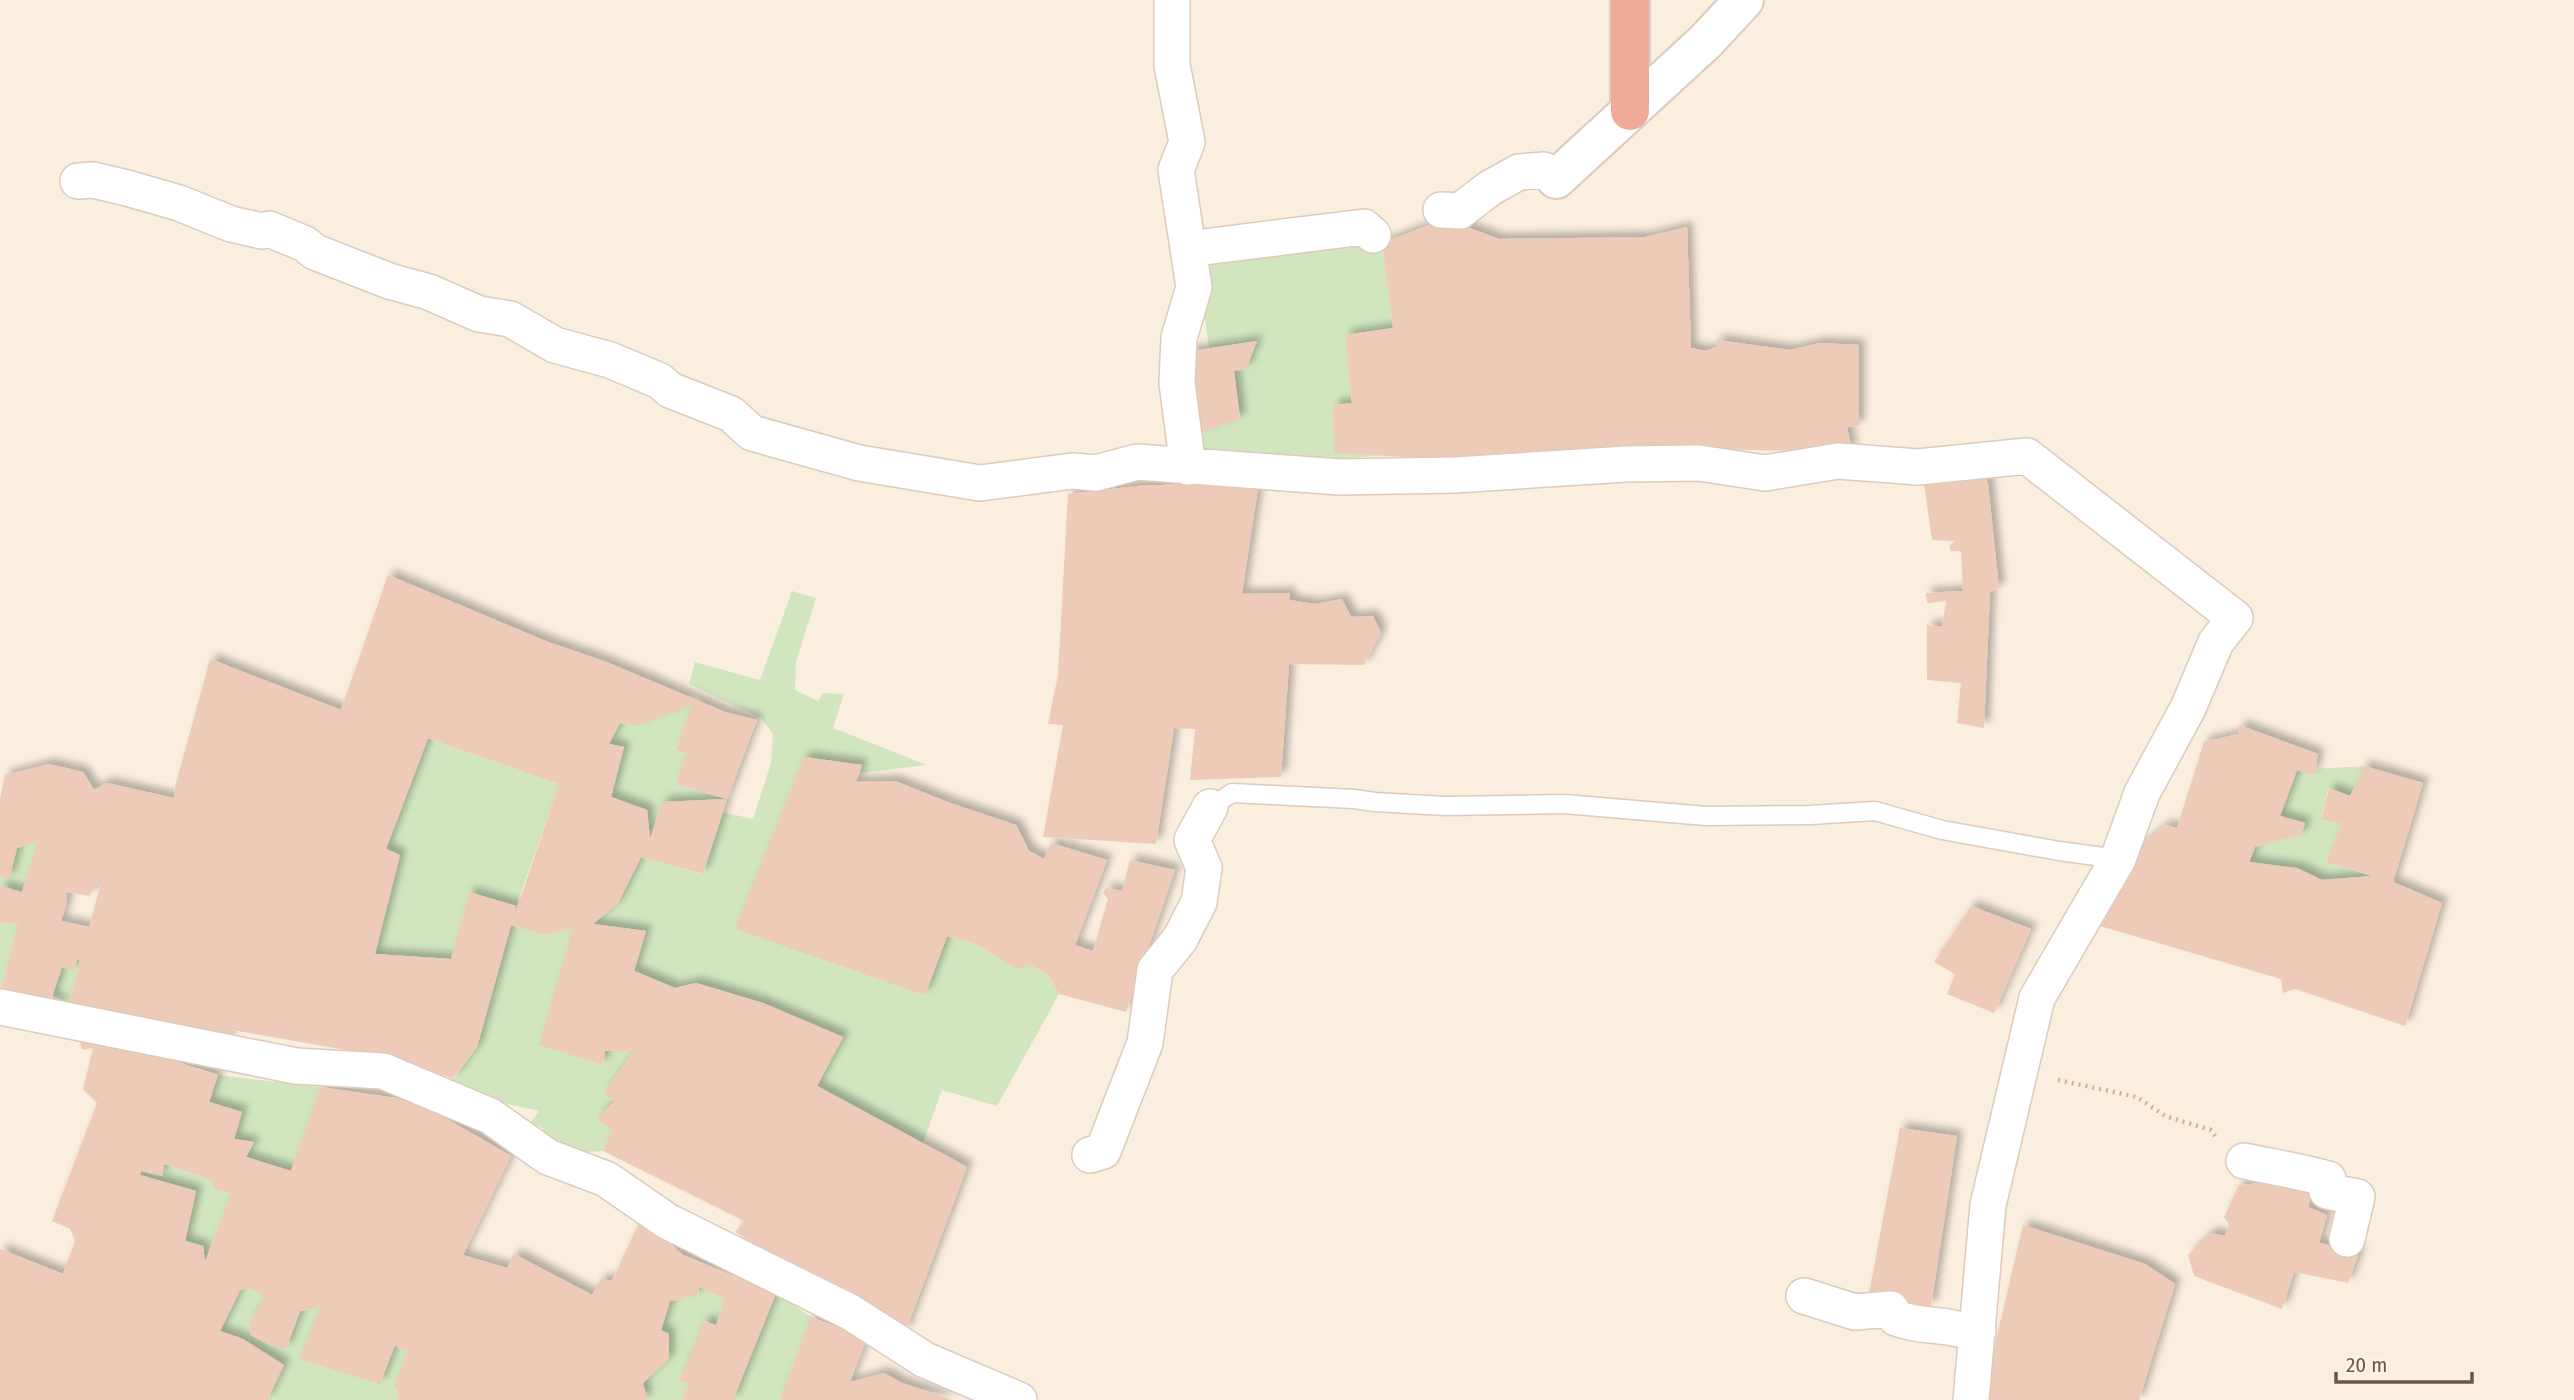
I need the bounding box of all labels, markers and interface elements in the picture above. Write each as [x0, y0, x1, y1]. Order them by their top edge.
scale bar [2336, 1340, 2472, 1384]
text: 20 m [2346, 1352, 2387, 1378]

